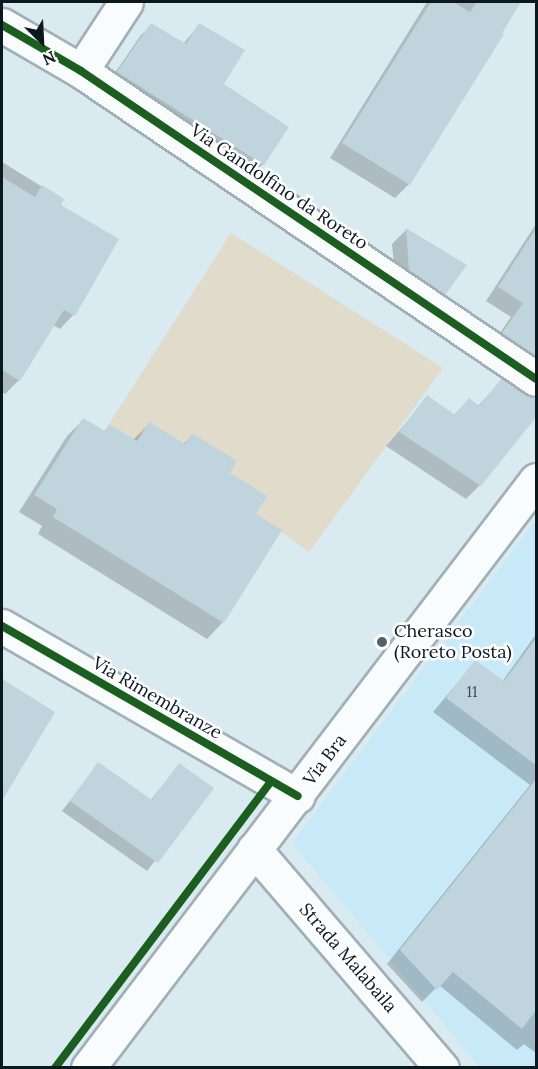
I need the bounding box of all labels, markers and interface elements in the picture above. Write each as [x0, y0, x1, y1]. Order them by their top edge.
north arrow [12, 12, 72, 72]
text: N [40, 47, 59, 70]
street label: Via Gandolfino da Roreto [186, 120, 372, 254]
place label: Cherasco (Roreto Posta) [394, 621, 512, 664]
marker: Cherasco (Roreto Posta) [375, 635, 389, 649]
street label: Via Rimembranze [88, 652, 226, 744]
house number: 11 [467, 683, 477, 701]
street label: Via Bra [299, 730, 351, 790]
street label: Strada Malabaila [295, 899, 401, 1017]

